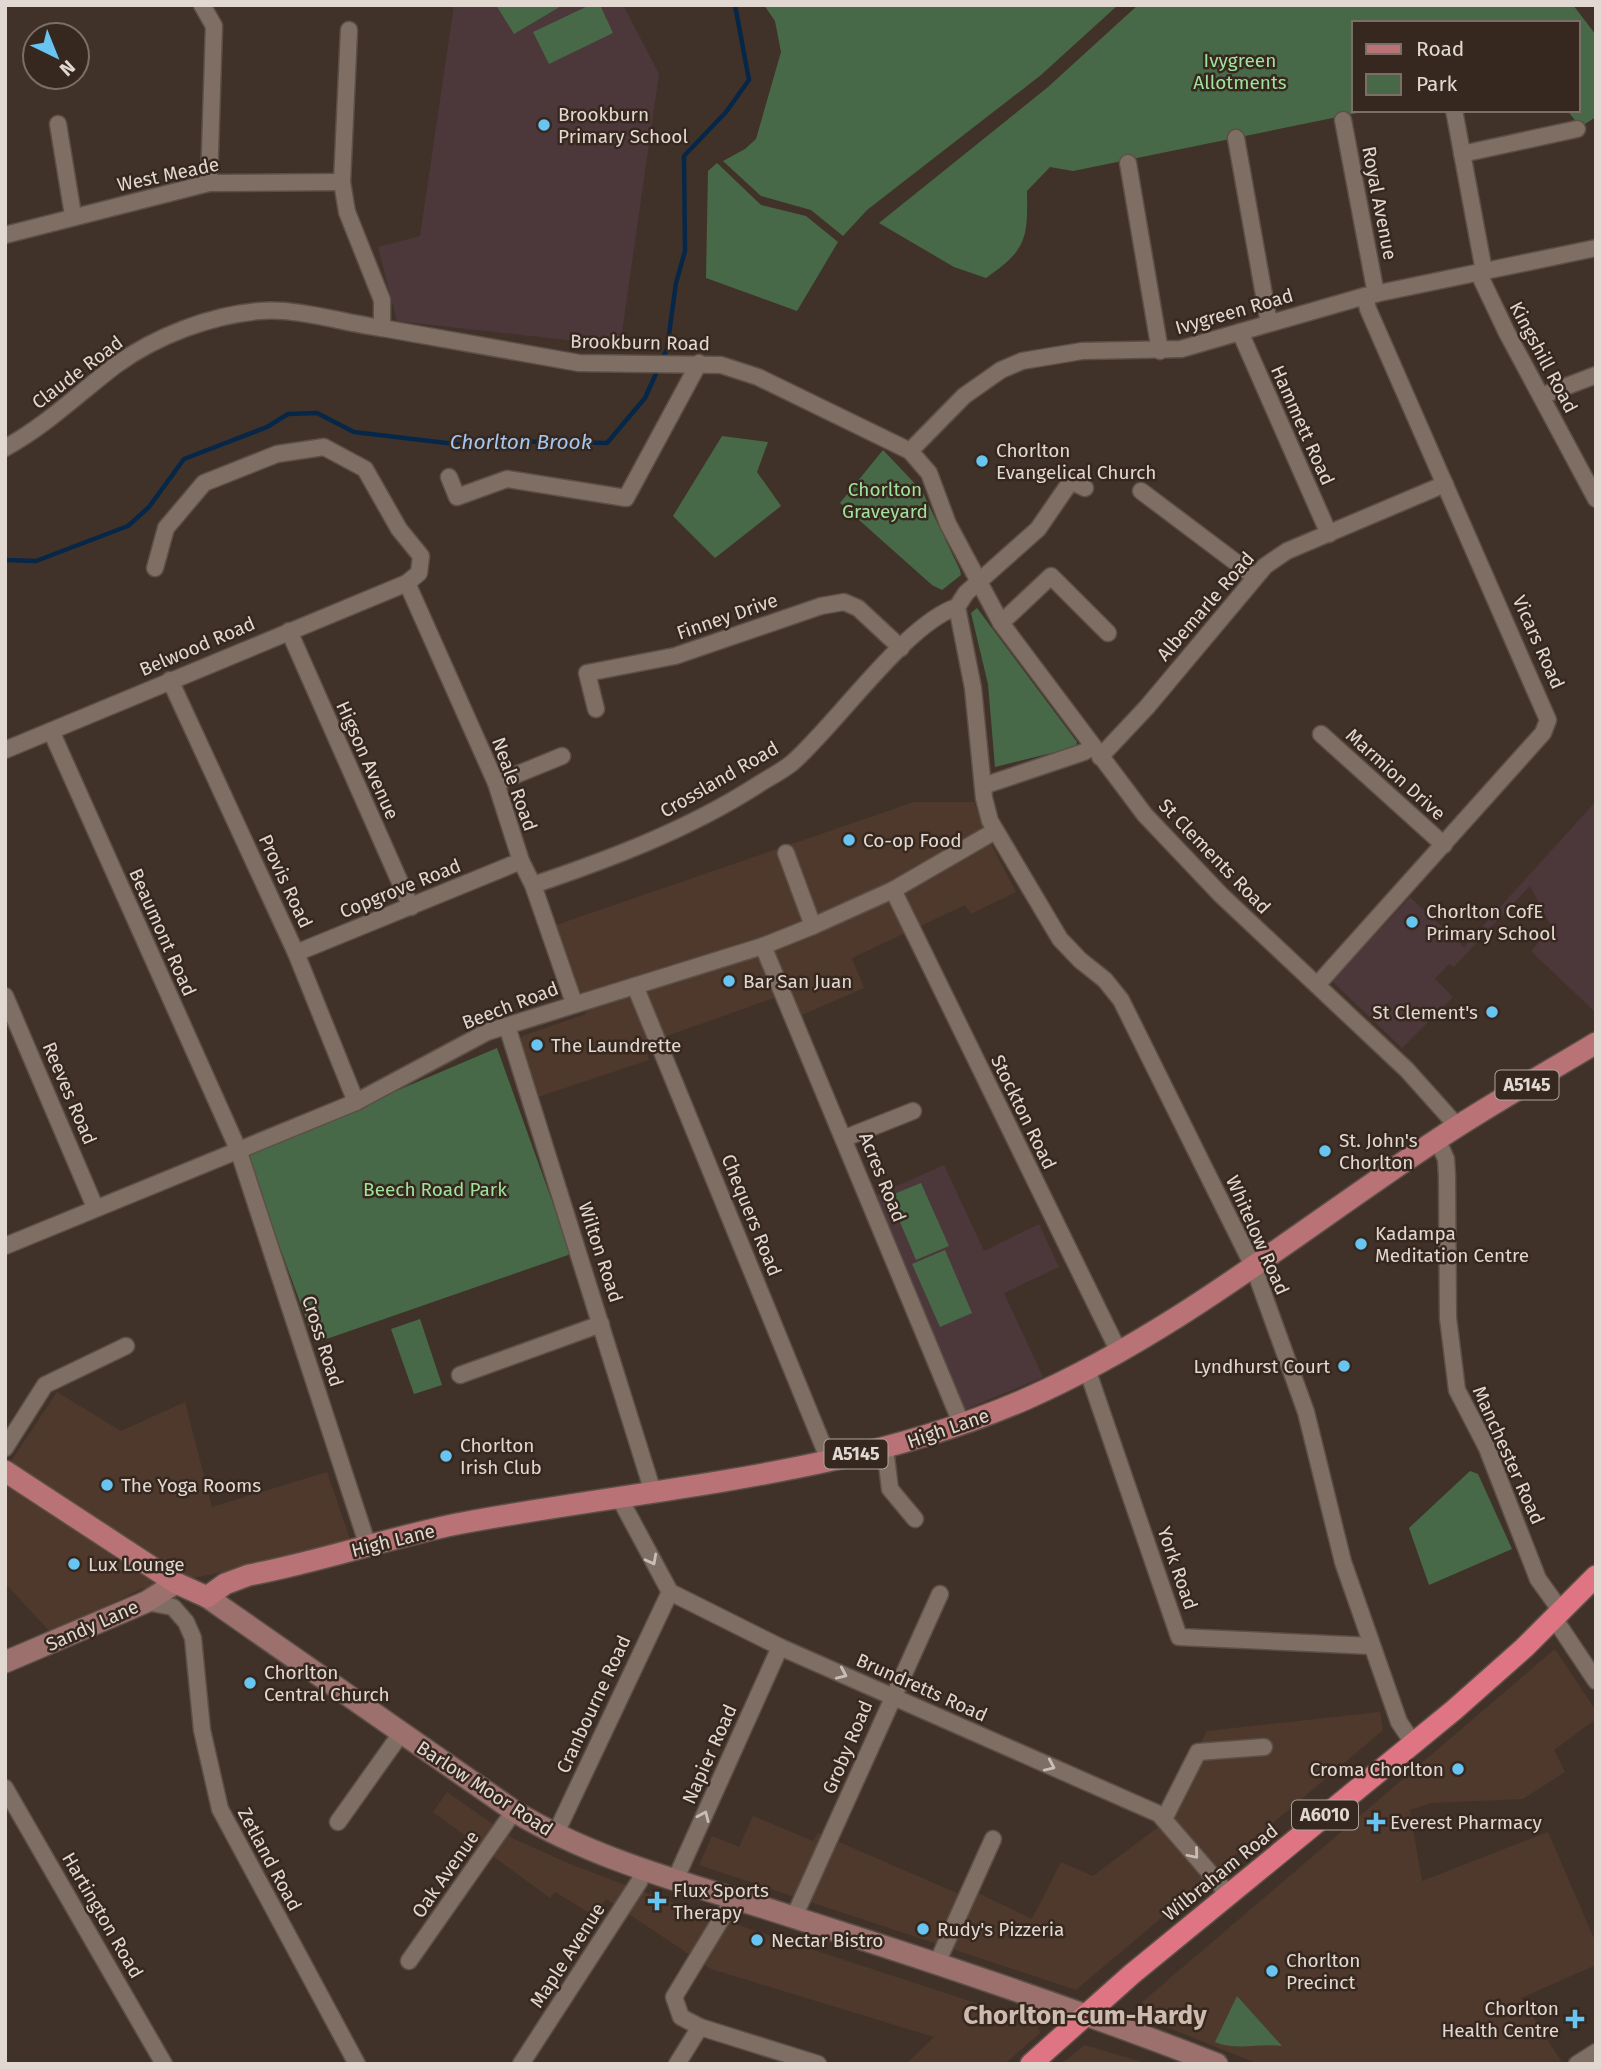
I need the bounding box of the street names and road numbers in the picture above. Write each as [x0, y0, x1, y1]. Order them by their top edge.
street label: Royal Avenue [1357, 144, 1402, 262]
street label: West Meade [115, 152, 221, 197]
street label: Ivygreen Road [1173, 284, 1296, 339]
street label: Kingshill Road [1505, 298, 1583, 417]
street label: Brookburn Road [570, 330, 710, 355]
street label: Claude Road [27, 331, 127, 414]
street label: Hammett Road [1266, 362, 1339, 489]
street label: Albemarle Road [1152, 547, 1259, 665]
street label: Finney Drive [674, 588, 781, 645]
street label: Vicars Road [1508, 592, 1569, 693]
street label: Belwood Road [136, 612, 259, 681]
street label: Higson Avenue [331, 697, 404, 823]
street label: Marmion Drive [1341, 724, 1450, 825]
street label: Neale Road [487, 734, 542, 834]
street label: Crossland Road [656, 736, 783, 823]
street label: St Clements Road [1154, 794, 1275, 919]
street label: Provis Road [254, 831, 317, 932]
street label: Copgrove Road [336, 854, 464, 923]
street label: Beaumont Road [124, 865, 201, 1000]
street label: Beech Road [459, 977, 562, 1034]
street label: Reeves Road [38, 1038, 101, 1148]
street label: Stockton Road [986, 1051, 1061, 1173]
road number: A5145 [1496, 1070, 1558, 1100]
street label: Acres Road [854, 1129, 911, 1225]
street label: Chequers Road [717, 1151, 786, 1280]
street label: Whitelow Road [1221, 1172, 1294, 1298]
street label: Wilton Road [573, 1199, 628, 1305]
street label: Cross Road [297, 1293, 348, 1390]
street label: Manchester Road [1468, 1383, 1549, 1528]
street label: High Lane [904, 1404, 992, 1453]
road number: A5145 [824, 1440, 888, 1469]
street label: High Lane [349, 1519, 437, 1562]
street label: York Road [1153, 1524, 1202, 1613]
street label: Sandy Lane [42, 1595, 142, 1656]
street label: Cranbourne Road [551, 1632, 635, 1777]
street label: Brundretts Road [853, 1648, 991, 1727]
street label: Groby Road [817, 1697, 877, 1797]
street label: Napier Road [677, 1701, 742, 1808]
street label: Barlow Moor Road [412, 1736, 557, 1841]
road number: A6010 [1292, 1800, 1358, 1829]
street label: Zetland Road [233, 1804, 306, 1915]
street label: Wilbraham Road [1158, 1819, 1283, 1926]
street label: Oak Avenue [407, 1826, 484, 1922]
street label: Hartington Road [57, 1848, 148, 1982]
street label: Maple Avenue [525, 1899, 610, 2012]

